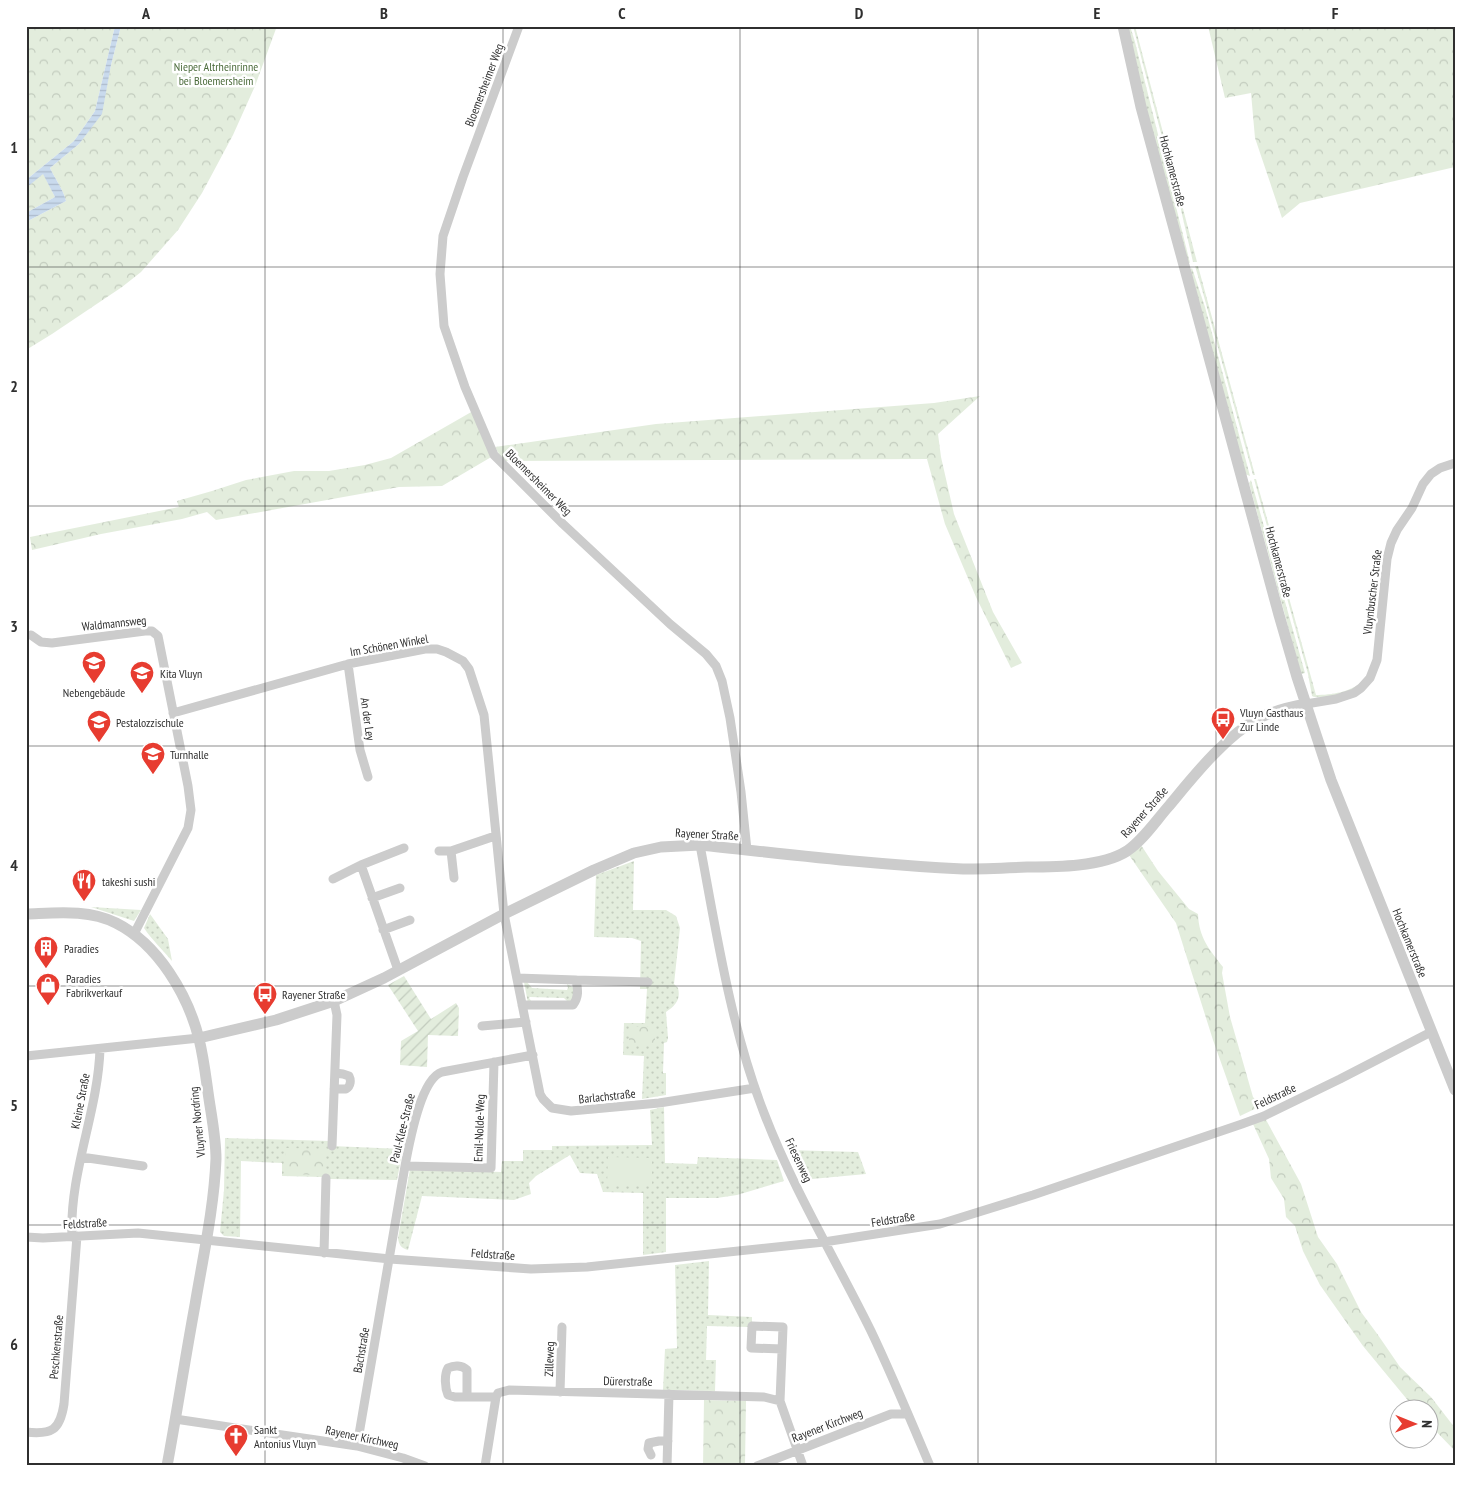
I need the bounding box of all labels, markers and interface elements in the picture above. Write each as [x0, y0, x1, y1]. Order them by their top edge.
text: A [141, 3, 151, 23]
text: B [380, 3, 388, 23]
text: C [618, 3, 626, 23]
text: D [855, 3, 864, 23]
text: E [1094, 3, 1101, 23]
text: F [1332, 3, 1339, 23]
street label: Bloemersheimer Weg [461, 41, 507, 129]
park label: Nieper Altrheinrinne bei Bloemersheim [174, 59, 258, 88]
street label: Hochkamerstraße [1156, 134, 1190, 208]
text: 1 [10, 137, 18, 157]
text: 2 [10, 376, 18, 396]
street label: Bloemersheimer Weg [503, 446, 575, 518]
street label: Hochkamerstraße [1262, 525, 1296, 599]
street label: Vluynbuscher Straße [1359, 549, 1385, 636]
street label: Waldmannsweg [81, 612, 147, 634]
text: 3 [10, 616, 18, 636]
street label: Im Schönen Winkel [349, 631, 429, 659]
school or university icon: Nebengebäude [81, 650, 107, 684]
school or university icon: Kita Vluyn [129, 660, 155, 694]
place label: Kita Vluyn [160, 666, 202, 681]
place label: Nebengebäude [63, 685, 125, 700]
street label: An der Ley [358, 697, 378, 742]
place label: Vluyn Gasthaus Zur Linde [1239, 705, 1303, 734]
bus stop icon: Vluyn Gasthaus Zur Linde [1210, 706, 1236, 740]
school or university icon: Pestalozzischule [86, 709, 112, 743]
place label: Pestalozzischule [116, 715, 184, 730]
school or university icon: Turnhalle [140, 741, 166, 775]
place label: Turnhalle [170, 747, 209, 762]
street label: Rayener Straße [1117, 783, 1171, 841]
street label: Rayener Straße [675, 825, 739, 843]
text: 4 [10, 855, 18, 875]
restaurant icon: takeshi sushi [71, 868, 97, 902]
place label: takeshi sushi [102, 874, 155, 889]
street label: Hochkamerstraße [1389, 906, 1431, 980]
building icon: Paradies [33, 935, 59, 969]
place label: Paradies [64, 941, 99, 956]
place label: Paradies Fabrikverkauf [66, 971, 123, 1000]
shop icon: Paradies Fabrikverkauf [35, 972, 61, 1006]
bus stop icon: Rayener Straße [252, 981, 278, 1015]
place label: Rayener Straße [282, 987, 345, 1002]
street label: Kleine Straße [67, 1072, 93, 1130]
street label: Feldstraße [1252, 1080, 1298, 1112]
street label: Vluyner Nordring [186, 1086, 208, 1159]
street label: Barlachstraße [578, 1086, 636, 1106]
street label: Paul-Klee-Straße [386, 1092, 418, 1164]
street label: Emil-Nolde-Weg [470, 1094, 488, 1162]
text: 5 [10, 1095, 18, 1115]
street label: Friesenweg [782, 1135, 816, 1185]
street label: Feldstraße [870, 1208, 916, 1230]
street label: Feldstraße [63, 1214, 107, 1232]
street label: Feldstraße [470, 1245, 516, 1263]
street label: Peschkenstraße [46, 1314, 66, 1380]
street label: Bachstraße [350, 1326, 372, 1374]
text: 6 [10, 1334, 18, 1354]
street label: Zilleweg [541, 1341, 557, 1377]
street label: Dürerstraße [603, 1373, 653, 1389]
north arrow [1388, 1400, 1438, 1450]
street label: Rayener Kirchweg [790, 1405, 864, 1445]
text: N [1418, 1420, 1436, 1428]
place label: Sankt Antonius Vluyn [254, 1422, 316, 1451]
street label: Rayener Kirchweg [324, 1422, 400, 1452]
church icon: Sankt Antonius Vluyn [223, 1423, 249, 1457]

